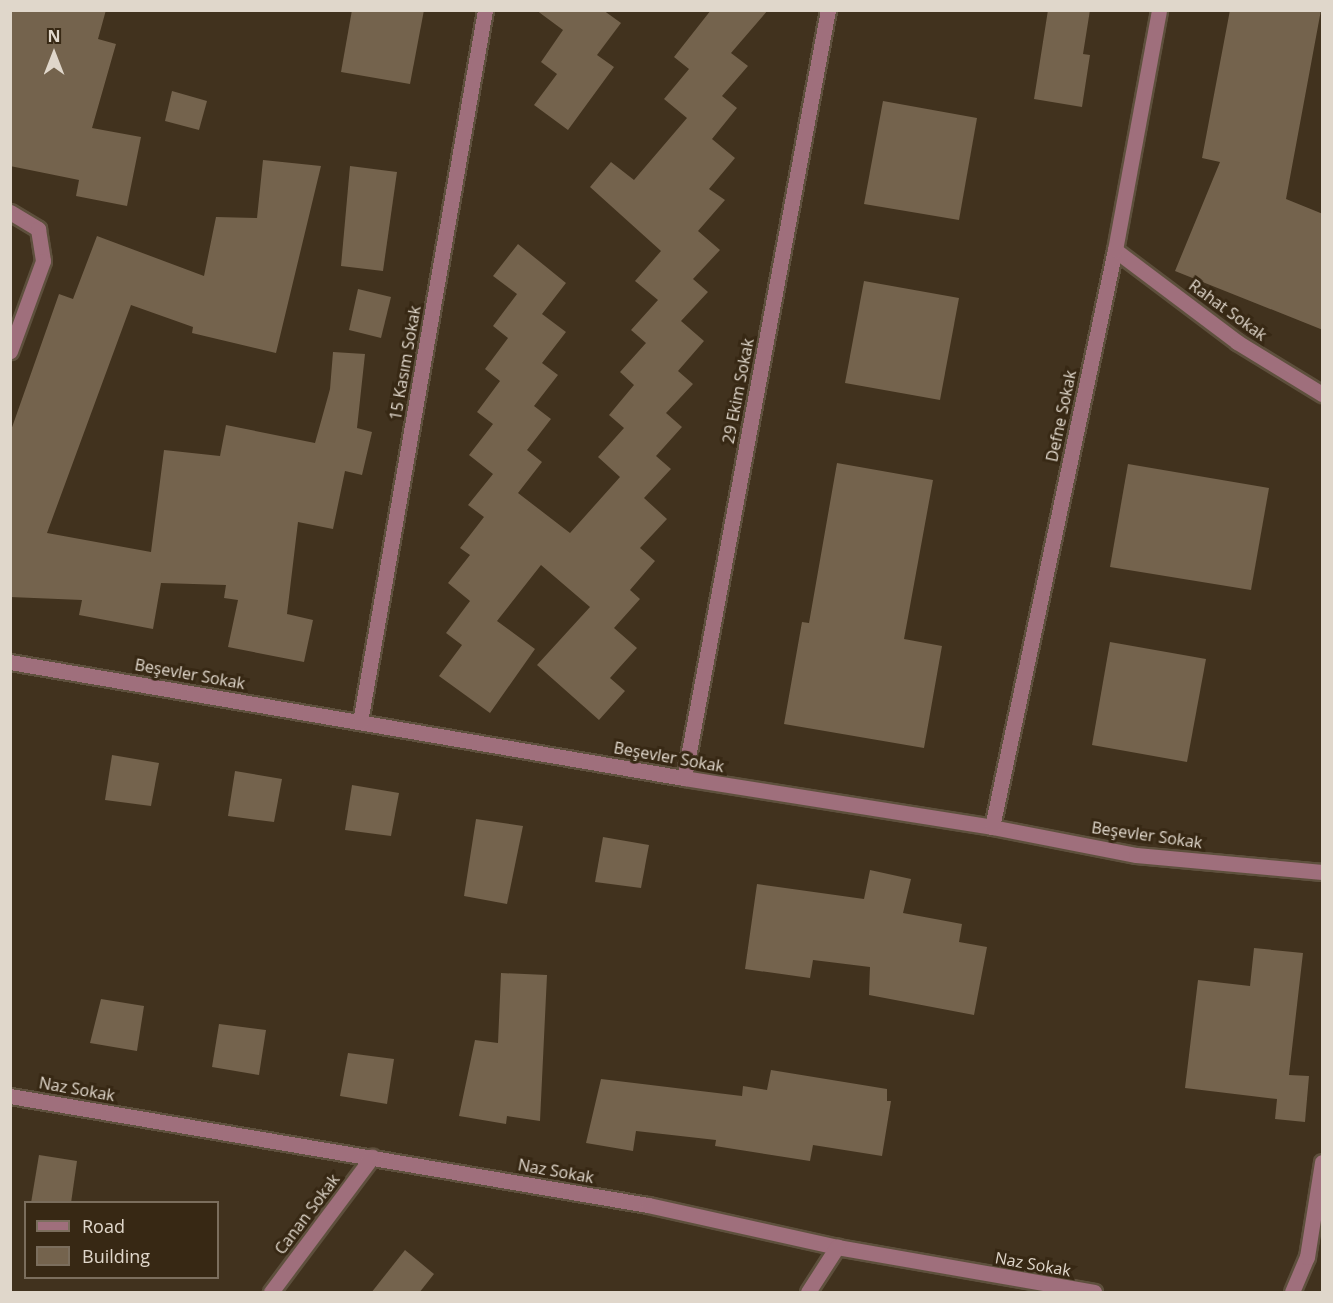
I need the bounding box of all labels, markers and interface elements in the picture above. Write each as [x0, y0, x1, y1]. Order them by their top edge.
north arrow [24, 24, 84, 84]
text: N [47, 25, 61, 47]
street label: Rahat Sokak [1185, 275, 1271, 345]
street label: 15 Kasım Sokak [385, 304, 425, 422]
street label: 29 Ekim Sokak [718, 337, 758, 445]
street label: Defne Sokak [1042, 369, 1080, 463]
street label: Beşevler Sokak [133, 655, 247, 693]
street label: Beşevler Sokak [612, 738, 726, 776]
street label: Beşevler Sokak [1090, 818, 1204, 852]
street label: Naz Sokak [38, 1073, 116, 1105]
street label: Naz Sokak [517, 1155, 595, 1187]
street label: Canan Sokak [271, 1170, 343, 1258]
legend [24, 1201, 219, 1279]
text: Road [82, 1214, 125, 1238]
text: Building [82, 1244, 150, 1268]
street label: Naz Sokak [994, 1248, 1072, 1280]

